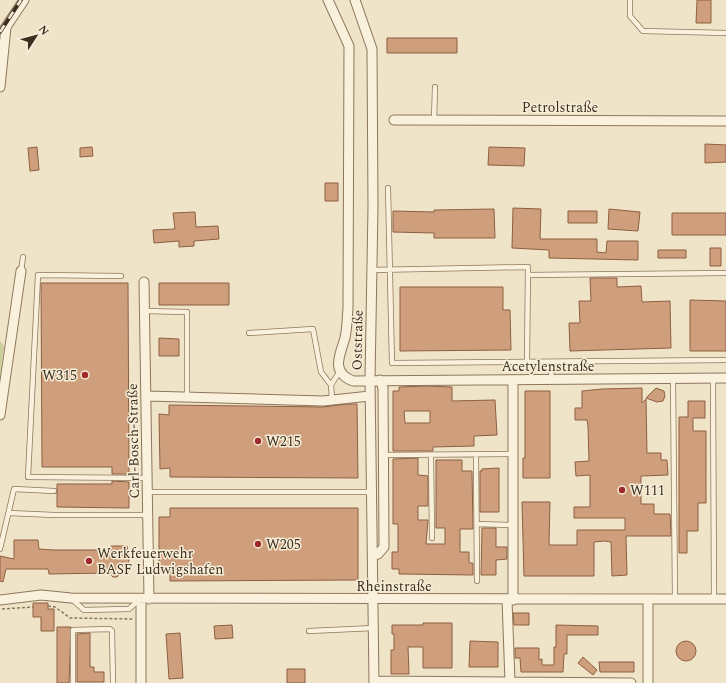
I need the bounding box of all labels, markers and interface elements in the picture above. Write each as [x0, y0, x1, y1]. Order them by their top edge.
north arrow [16, 16, 56, 56]
text: N [34, 22, 53, 39]
street label: Petrolstraße [522, 97, 598, 118]
street label: Oststraße [346, 309, 369, 371]
street label: Acetylenstraße [501, 356, 595, 377]
place label: W315 [42, 365, 77, 386]
marker: W315 [80, 370, 90, 380]
street label: Carl-Bosch-Straße [122, 383, 145, 499]
place label: W215 [266, 431, 301, 452]
marker: W215 [253, 436, 263, 446]
place label: W111 [630, 480, 665, 501]
marker: W111 [617, 485, 627, 495]
place label: W205 [266, 534, 301, 555]
marker: W205 [253, 539, 263, 549]
place label: Werkfeuerwehr BASF Ludwigshafen [97, 543, 223, 580]
marker: Werkfeuerwehr BASF Ludwigshafen [84, 556, 94, 566]
street label: Rheinstraße [356, 576, 432, 597]

